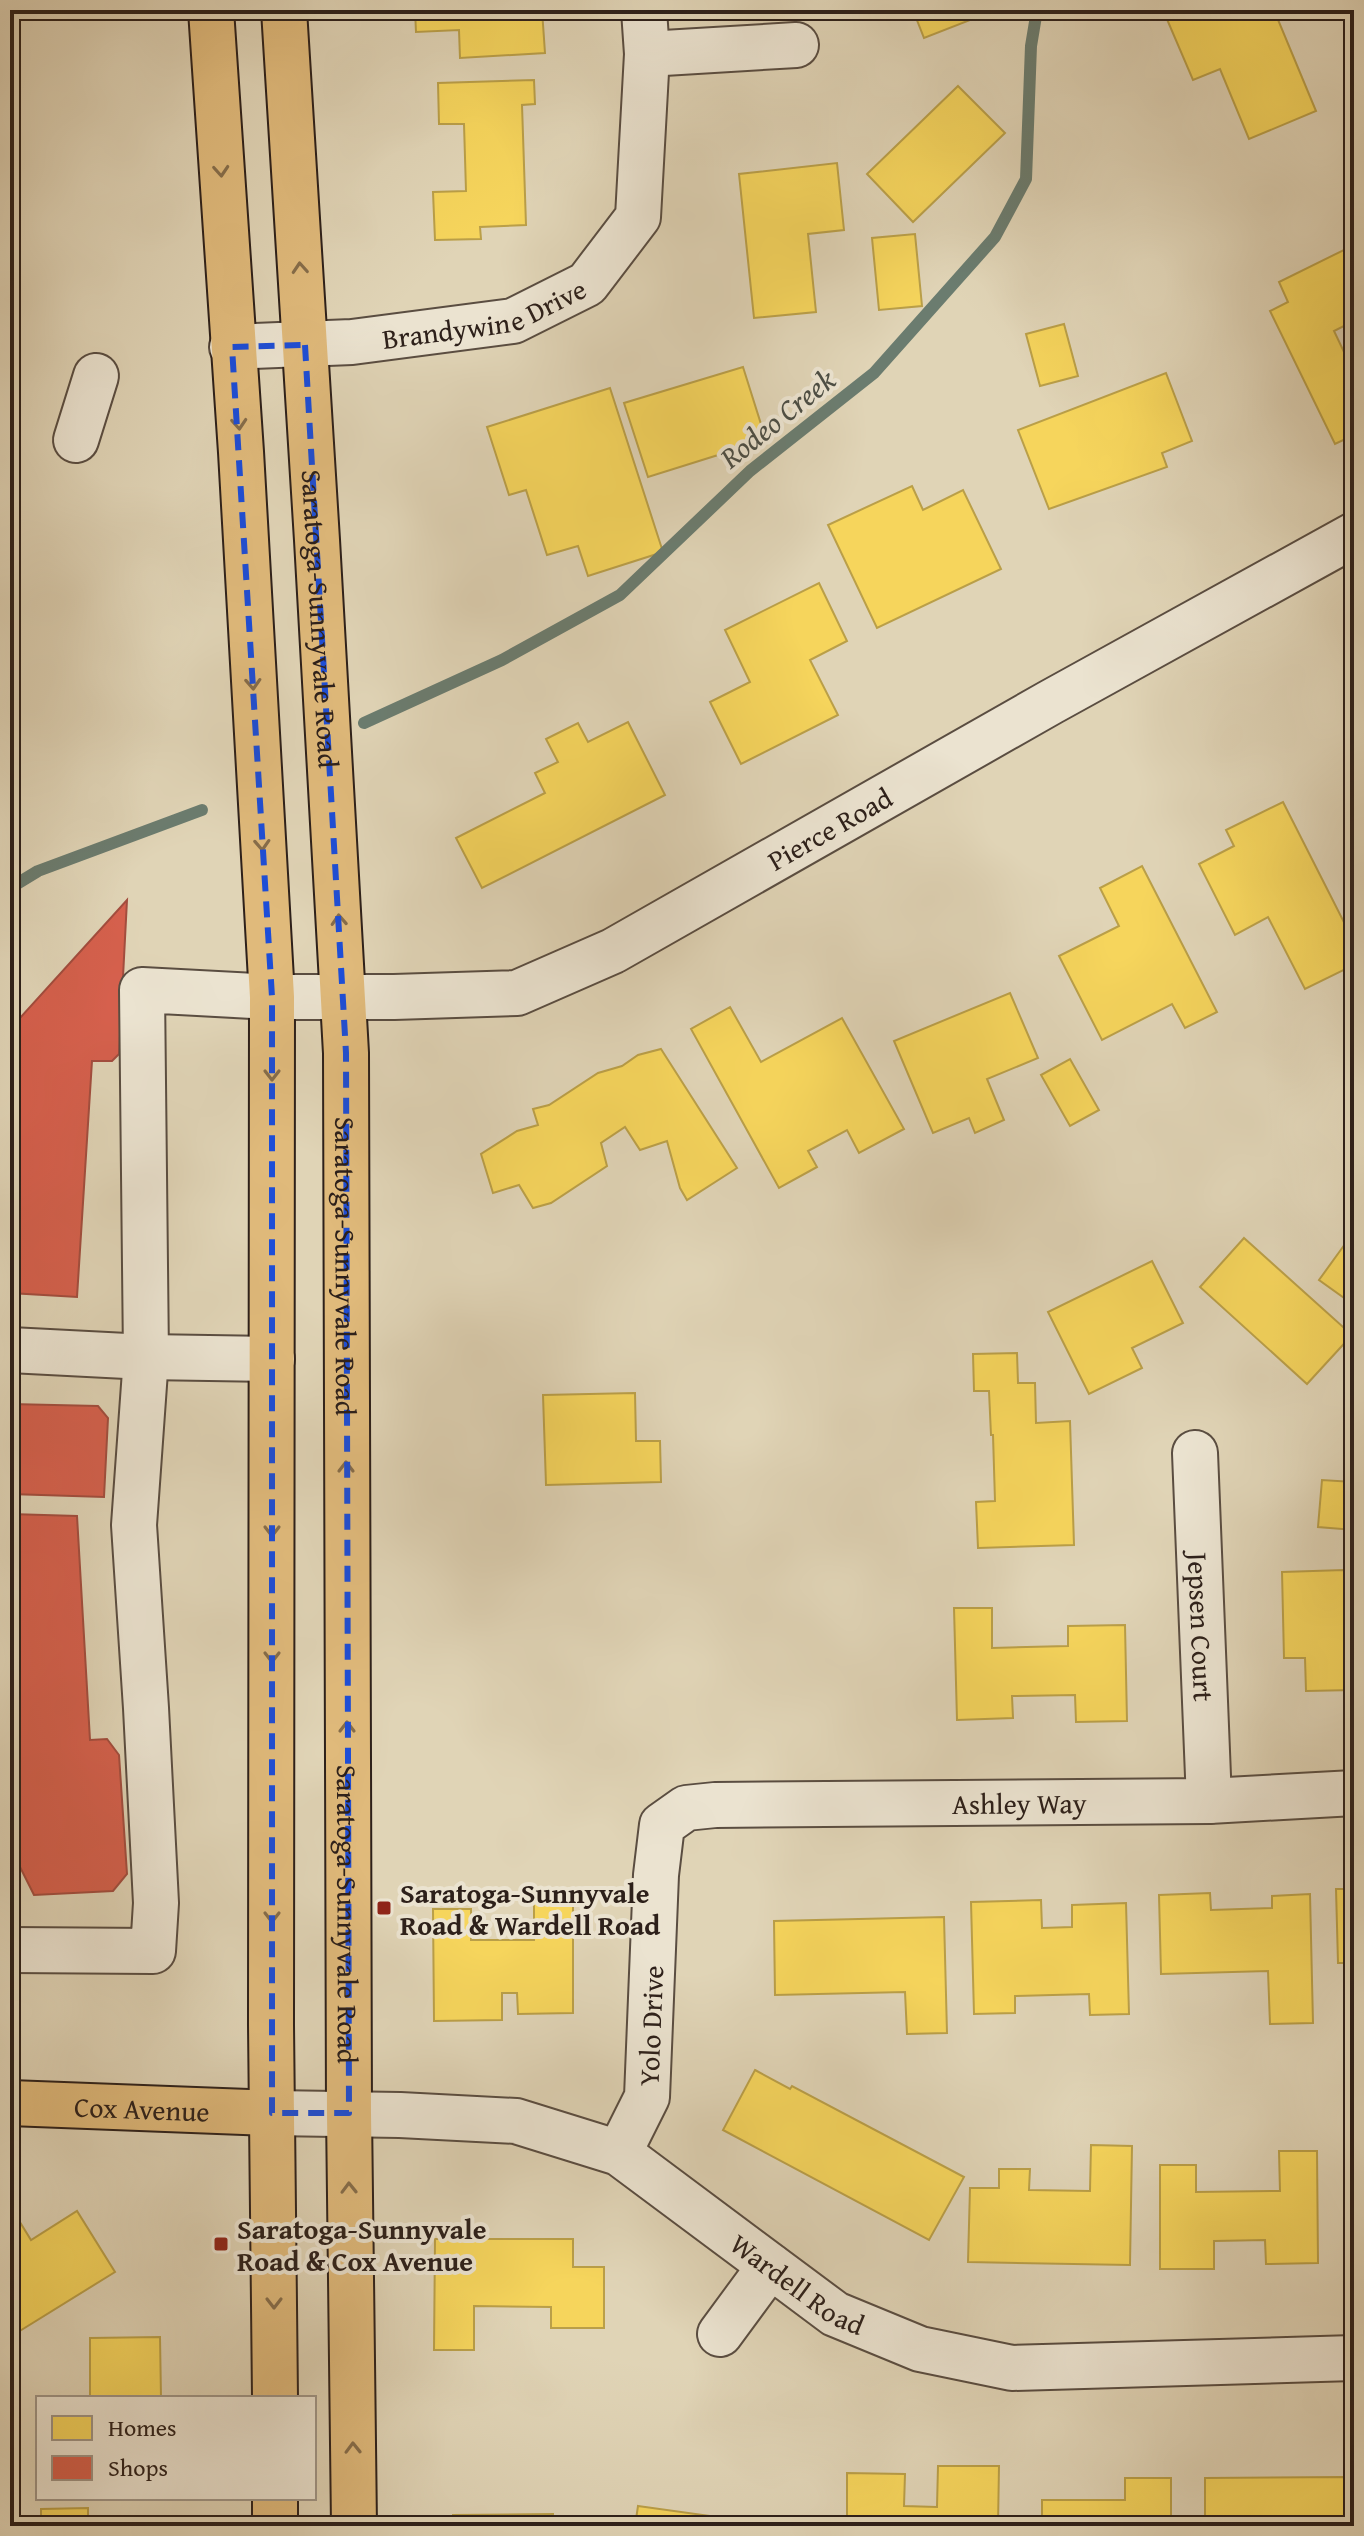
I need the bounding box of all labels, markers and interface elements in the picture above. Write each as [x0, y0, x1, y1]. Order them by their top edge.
one-way arrow [212, 165, 229, 178]
one-way arrow [292, 261, 309, 274]
street label: Brandywine Drive [380, 267, 593, 358]
water label: Rodeo Creek [709, 357, 845, 479]
one-way arrow [230, 418, 247, 431]
street label: Saratoga-Sunnyvale Road [292, 468, 350, 769]
one-way arrow [245, 678, 262, 691]
street label: Pierce Road [759, 776, 899, 880]
one-way arrow [253, 839, 270, 852]
one-way arrow [331, 913, 348, 926]
one-way arrow [263, 1069, 281, 1082]
street label: Saratoga-Sunnyvale Road [326, 1117, 368, 1416]
one-way arrow [337, 1460, 355, 1473]
one-way arrow [263, 1525, 281, 1538]
street label: Jepsen Court [1178, 1548, 1225, 1702]
one-way arrow [263, 1651, 281, 1664]
one-way arrow [338, 1720, 356, 1733]
street label: Saratoga-Sunnyvale Road [328, 1765, 369, 2064]
street label: Ashley Way [952, 1781, 1087, 1824]
place label: Saratoga-Sunnyvale Road & Wardell Road [400, 1872, 661, 1945]
marker: Saratoga-Sunnyvale Road & Wardell Road [375, 1899, 393, 1917]
one-way arrow [263, 1911, 280, 1924]
street label: Yolo Drive [627, 1965, 673, 2087]
street label: Cox Avenue [73, 2085, 210, 2131]
one-way arrow [341, 2181, 358, 2194]
place label: Saratoga-Sunnyvale Road & Cox Avenue [237, 2208, 487, 2281]
street label: Wardell Road [722, 2223, 871, 2345]
marker: Saratoga-Sunnyvale Road & Cox Avenue [212, 2235, 230, 2253]
one-way arrow [265, 2297, 283, 2310]
legend [36, 2396, 316, 2500]
text: Homes [108, 2410, 177, 2445]
one-way arrow [344, 2441, 361, 2454]
text: Shops [108, 2450, 168, 2485]

